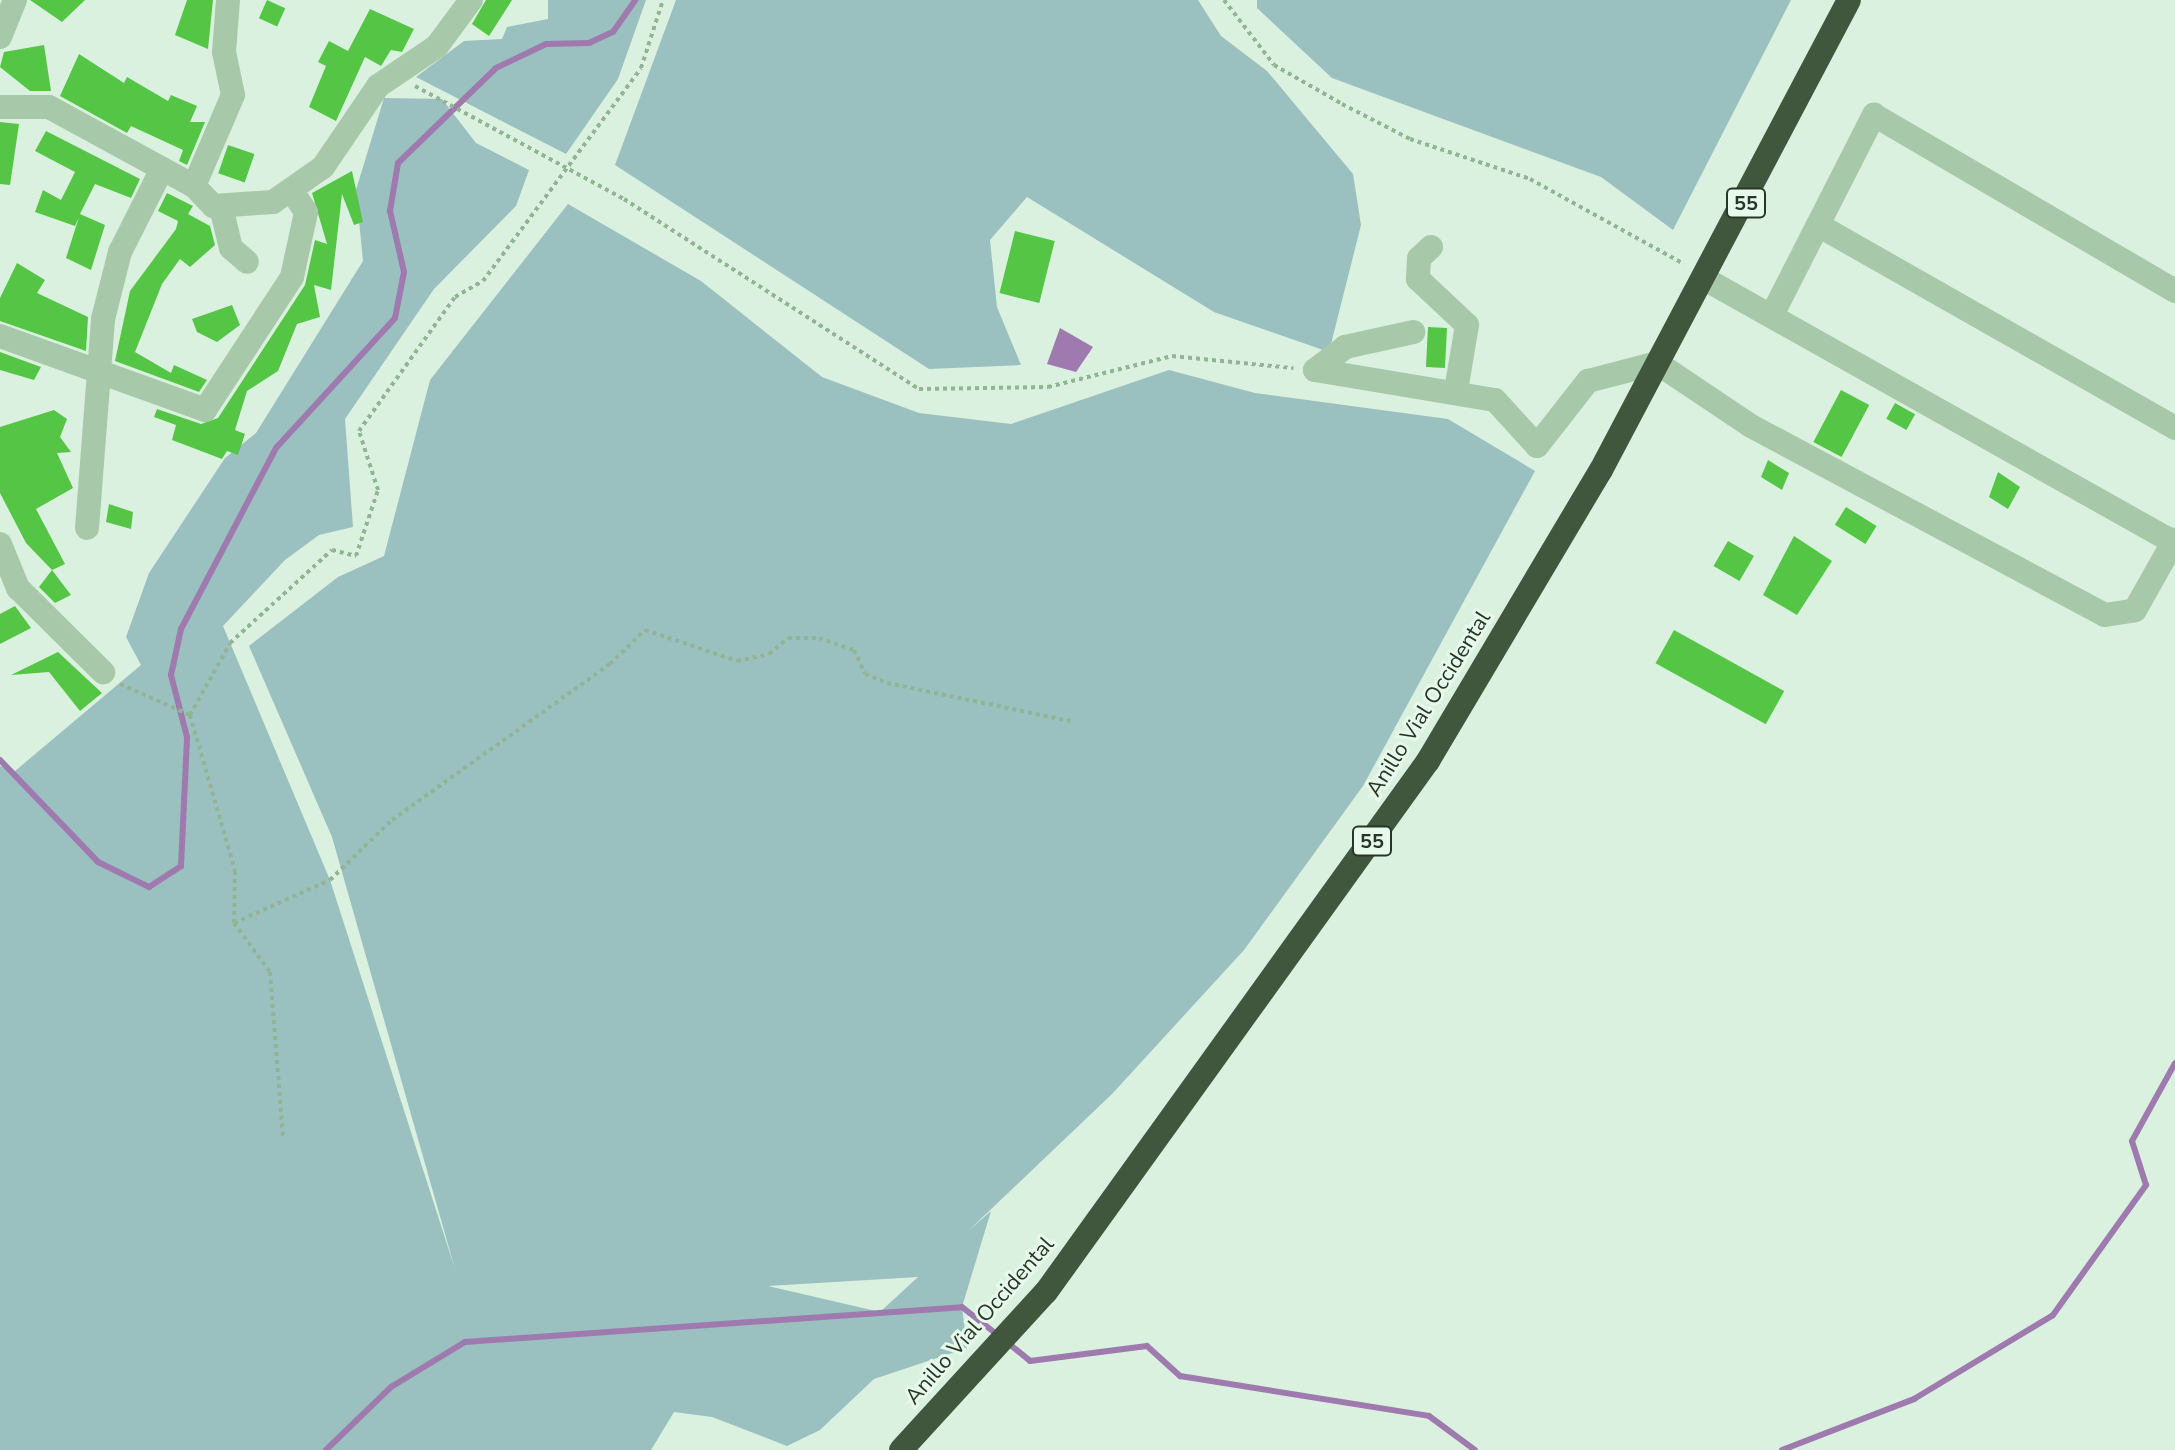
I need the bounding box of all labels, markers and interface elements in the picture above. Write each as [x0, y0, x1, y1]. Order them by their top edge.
road number: 55 [1726, 187, 1766, 219]
street label: Anillo Vial Occidental [1361, 606, 1497, 802]
road number: 55 [1352, 825, 1392, 857]
street label: Anillo Vial Occidental [900, 1232, 1060, 1410]

